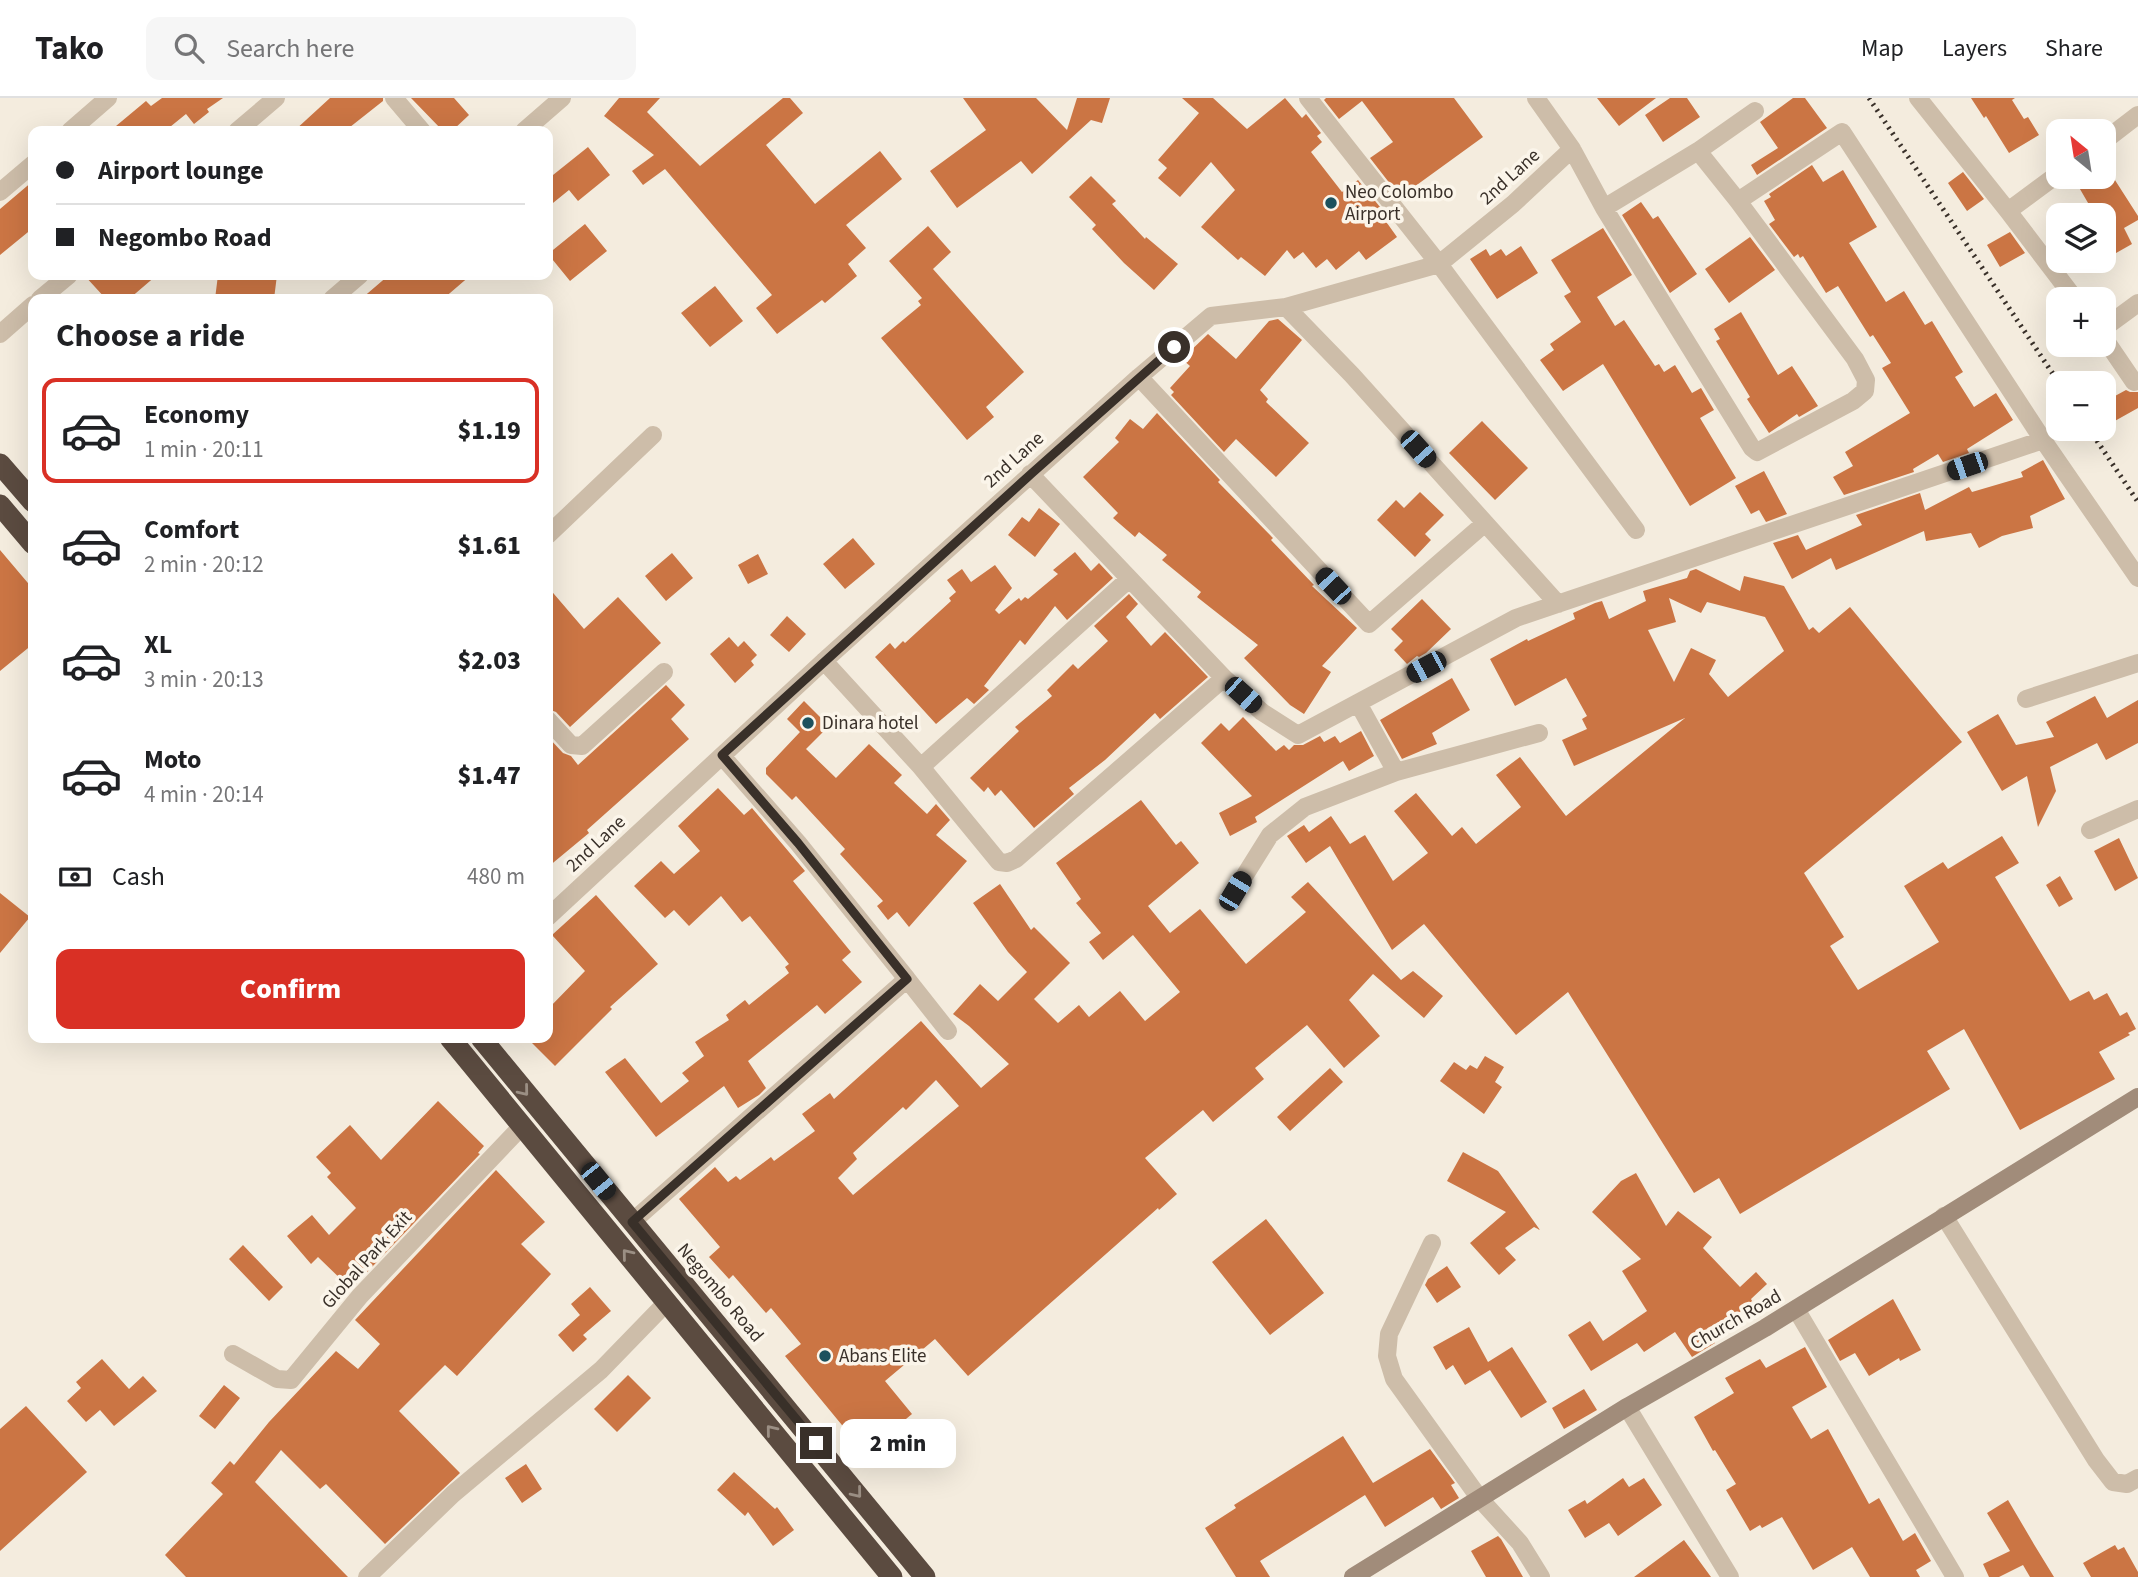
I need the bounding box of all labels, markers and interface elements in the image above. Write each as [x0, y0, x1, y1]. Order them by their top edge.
search box [146, 17, 636, 80]
text: Tako [35, 25, 104, 72]
icon: search [170, 29, 208, 67]
text: Search here [226, 30, 354, 67]
text: Map [1861, 31, 1904, 66]
text: Layers [1942, 31, 2007, 66]
text: Share [2045, 31, 2103, 66]
north arrow [2046, 119, 2116, 189]
map controls [2046, 119, 2116, 441]
street label: 2nd Lane [1474, 143, 1546, 211]
text: Airport lounge [98, 152, 264, 189]
place label: Neo Colombo Airport [1345, 179, 1454, 228]
marker: Neo Colombo Airport [1323, 195, 1339, 211]
button: layers [2046, 203, 2116, 273]
text: Negombo Road [98, 219, 272, 256]
button: + [2046, 287, 2116, 357]
text: Choose a ride [56, 313, 245, 359]
route start [1158, 331, 1190, 363]
button: − [2046, 371, 2116, 441]
text: Economy [144, 396, 249, 433]
icon: car [60, 399, 123, 462]
text: $1.19 [457, 412, 521, 449]
street label: 2nd Lane [978, 426, 1050, 494]
car [1397, 426, 1440, 472]
text: 1 min · 20:11 [144, 433, 264, 466]
car [1944, 449, 1991, 483]
text: Comfort [144, 511, 239, 548]
icon: car [60, 514, 123, 577]
text: $1.61 [457, 527, 521, 564]
text: 2 min · 20:12 [144, 548, 264, 581]
car [1311, 563, 1356, 609]
text: XL [144, 626, 172, 663]
icon: car [60, 629, 123, 692]
text: $2.03 [457, 642, 521, 679]
car [1403, 648, 1450, 686]
text: 3 min · 20:13 [144, 663, 264, 696]
car [1221, 673, 1266, 717]
place label: Dinara hotel [822, 710, 919, 737]
marker: Dinara hotel [800, 715, 816, 731]
text: Moto [144, 741, 201, 778]
icon: car [60, 744, 123, 807]
text: $1.47 [457, 757, 521, 794]
text: 4 min · 20:14 [144, 778, 264, 811]
street label: 2nd Lane [560, 809, 632, 879]
icon: cash [56, 858, 94, 896]
text: Cash [112, 858, 165, 895]
text: 480 m [467, 860, 525, 893]
car [1216, 868, 1255, 914]
button: Confirm [56, 949, 525, 1029]
one-way arrow [516, 1083, 529, 1095]
car [577, 1158, 620, 1204]
street label: Global Park Exit [316, 1205, 419, 1315]
street label: Negombo Road [670, 1237, 770, 1349]
one-way arrow [623, 1249, 635, 1262]
street label: Church Road [1685, 1283, 1787, 1357]
place label: Abans Elite [839, 1343, 926, 1370]
marker: Abans Elite [817, 1348, 833, 1364]
callout: 2 min [840, 1418, 956, 1468]
one-way arrow [767, 1425, 780, 1437]
route end [800, 1427, 832, 1459]
text: 2 min [870, 1427, 926, 1460]
one-way arrow [848, 1485, 861, 1497]

